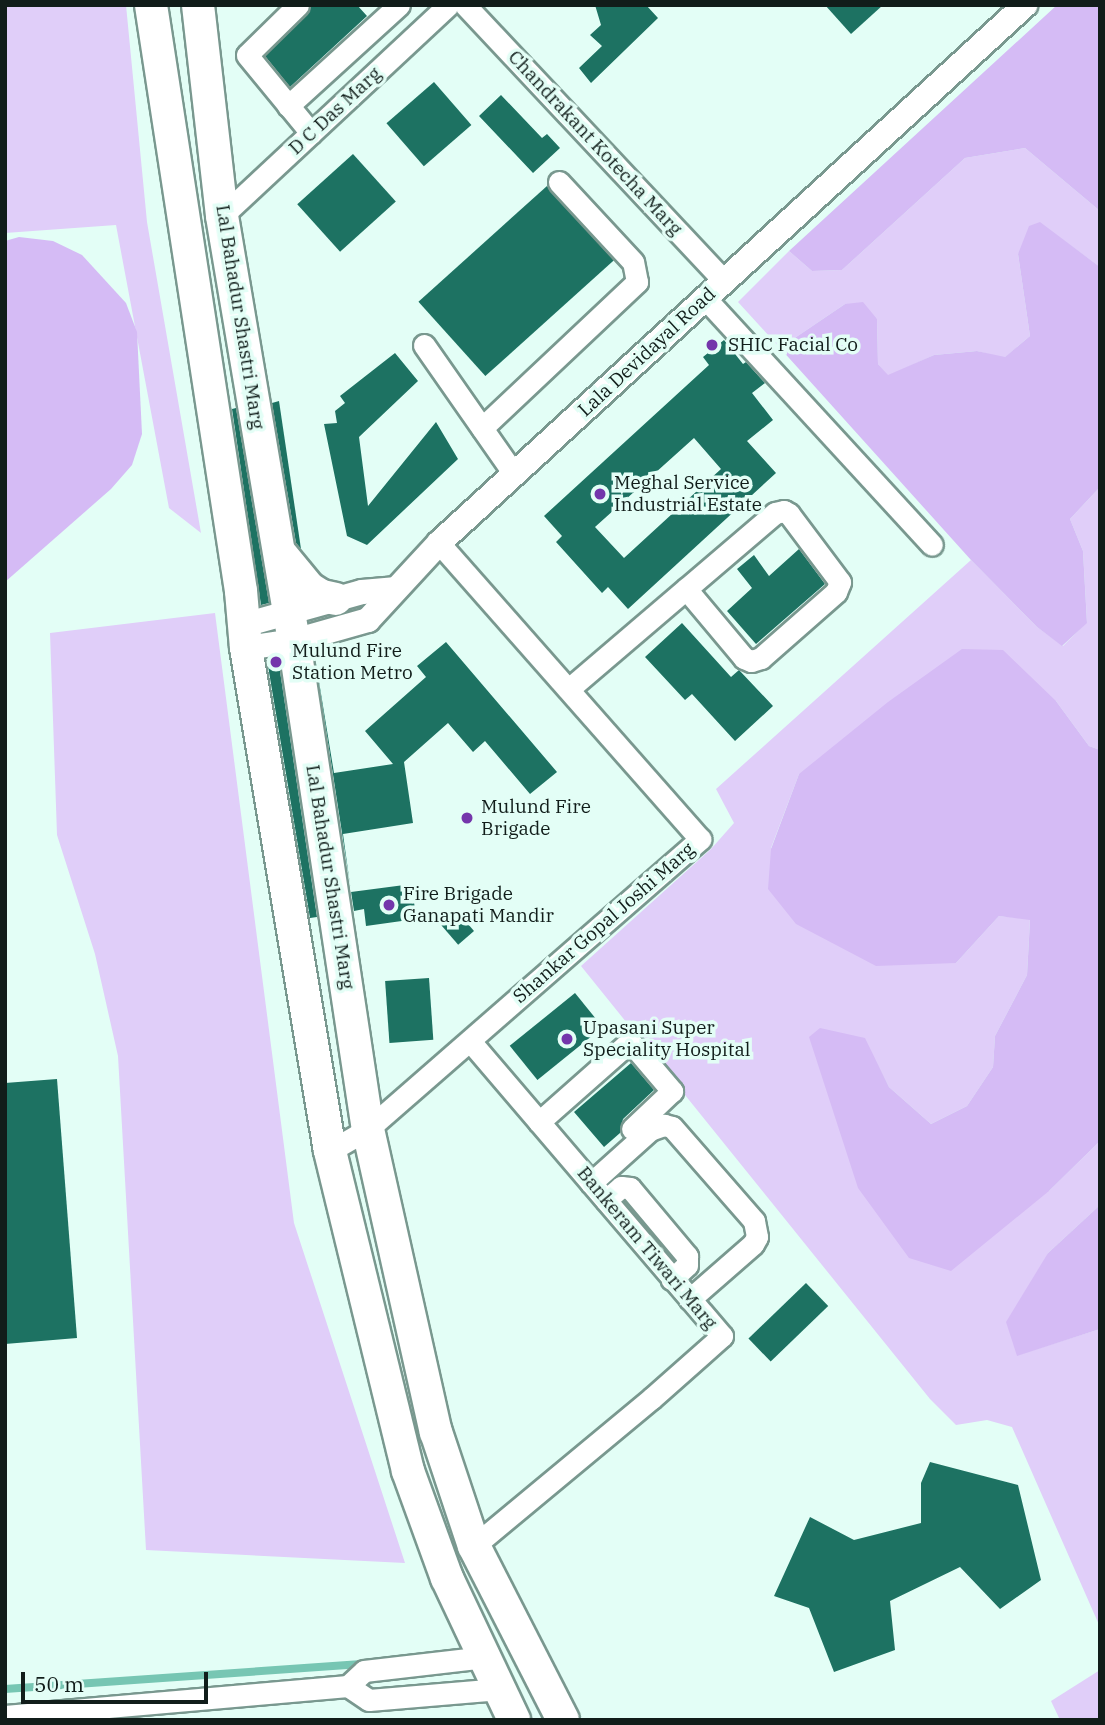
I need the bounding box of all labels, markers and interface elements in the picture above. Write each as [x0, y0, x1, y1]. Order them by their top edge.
street label: Chandrakant Kotecha Marg [503, 46, 687, 240]
street label: D C Das Marg [284, 63, 386, 159]
street label: Lal Bahadur Shastri Marg [211, 203, 269, 431]
street label: Lala Devidayal Road [574, 283, 720, 421]
place label: SHIC Facial Co [728, 334, 858, 356]
marker: SHIC Facial Co [702, 335, 722, 355]
place label: Meghal Service Industrial Estate [614, 472, 762, 516]
marker: Meghal Service Industrial Estate [592, 486, 608, 502]
place label: Mulund Fire Station Metro [292, 640, 413, 684]
marker: Mulund Fire Station Metro [266, 652, 286, 672]
street label: Lal Bahadur Shastri Marg [301, 763, 359, 991]
place label: Mulund Fire Brigade [481, 796, 591, 840]
marker: Mulund Fire Brigade [459, 810, 475, 826]
street label: Shankar Gopal Joshi Marg [509, 838, 699, 1008]
place label: Fire Brigade Ganapati Mandir [403, 883, 554, 927]
marker: Fire Brigade Ganapati Mandir [381, 897, 397, 913]
place label: Upasani Super Speciality Hospital [583, 1017, 751, 1061]
marker: Upasani Super Speciality Hospital [557, 1029, 577, 1049]
street label: Bankeram Tiwari Marg [572, 1162, 722, 1334]
scale bar [24, 1658, 212, 1702]
text: 50 m [34, 1670, 84, 1698]

